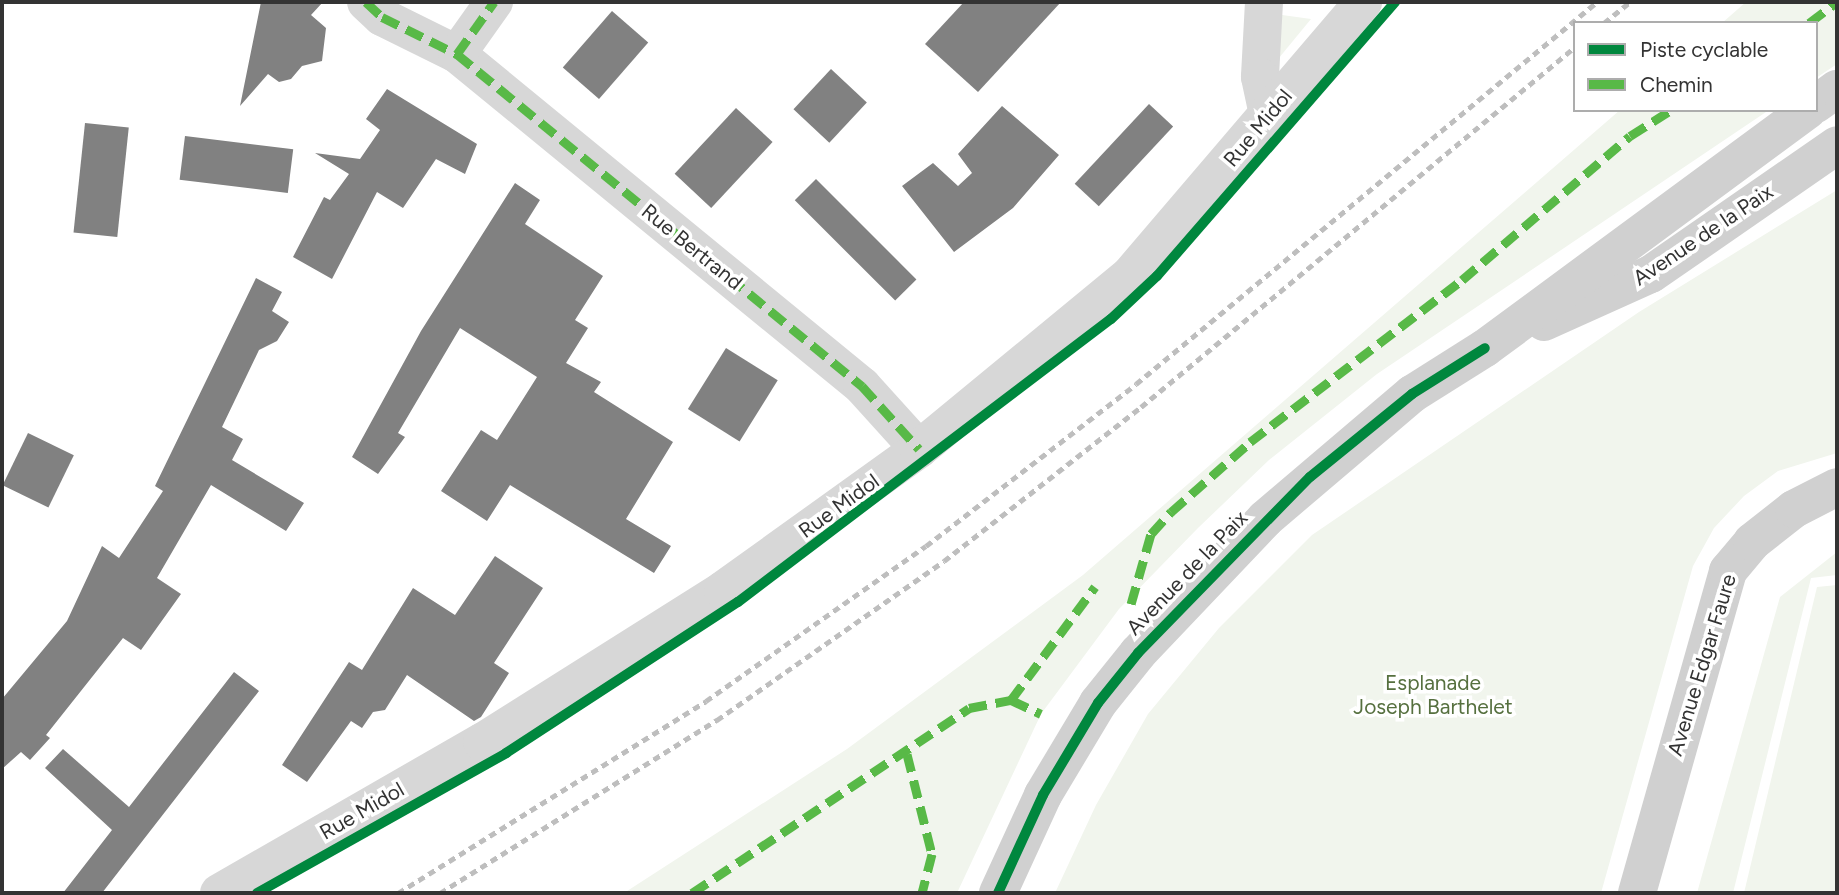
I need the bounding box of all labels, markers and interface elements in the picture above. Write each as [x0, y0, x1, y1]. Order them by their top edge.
legend [1573, 21, 1818, 112]
text: Piste cyclable [1640, 37, 1768, 62]
text: Chemin [1640, 72, 1713, 97]
street label: Rue Midol [1218, 84, 1298, 172]
street label: Avenue de la Paix [1628, 179, 1778, 291]
street label: Rue Bertrand [636, 199, 748, 295]
street label: Rue Midol [794, 468, 884, 544]
street label: Avenue de la Paix [1121, 506, 1253, 640]
street label: Avenue Edgar Faure [1662, 571, 1742, 759]
park label: Esplanade Joseph Barthelet [1353, 670, 1513, 720]
street label: Rue Midol [315, 777, 409, 845]

